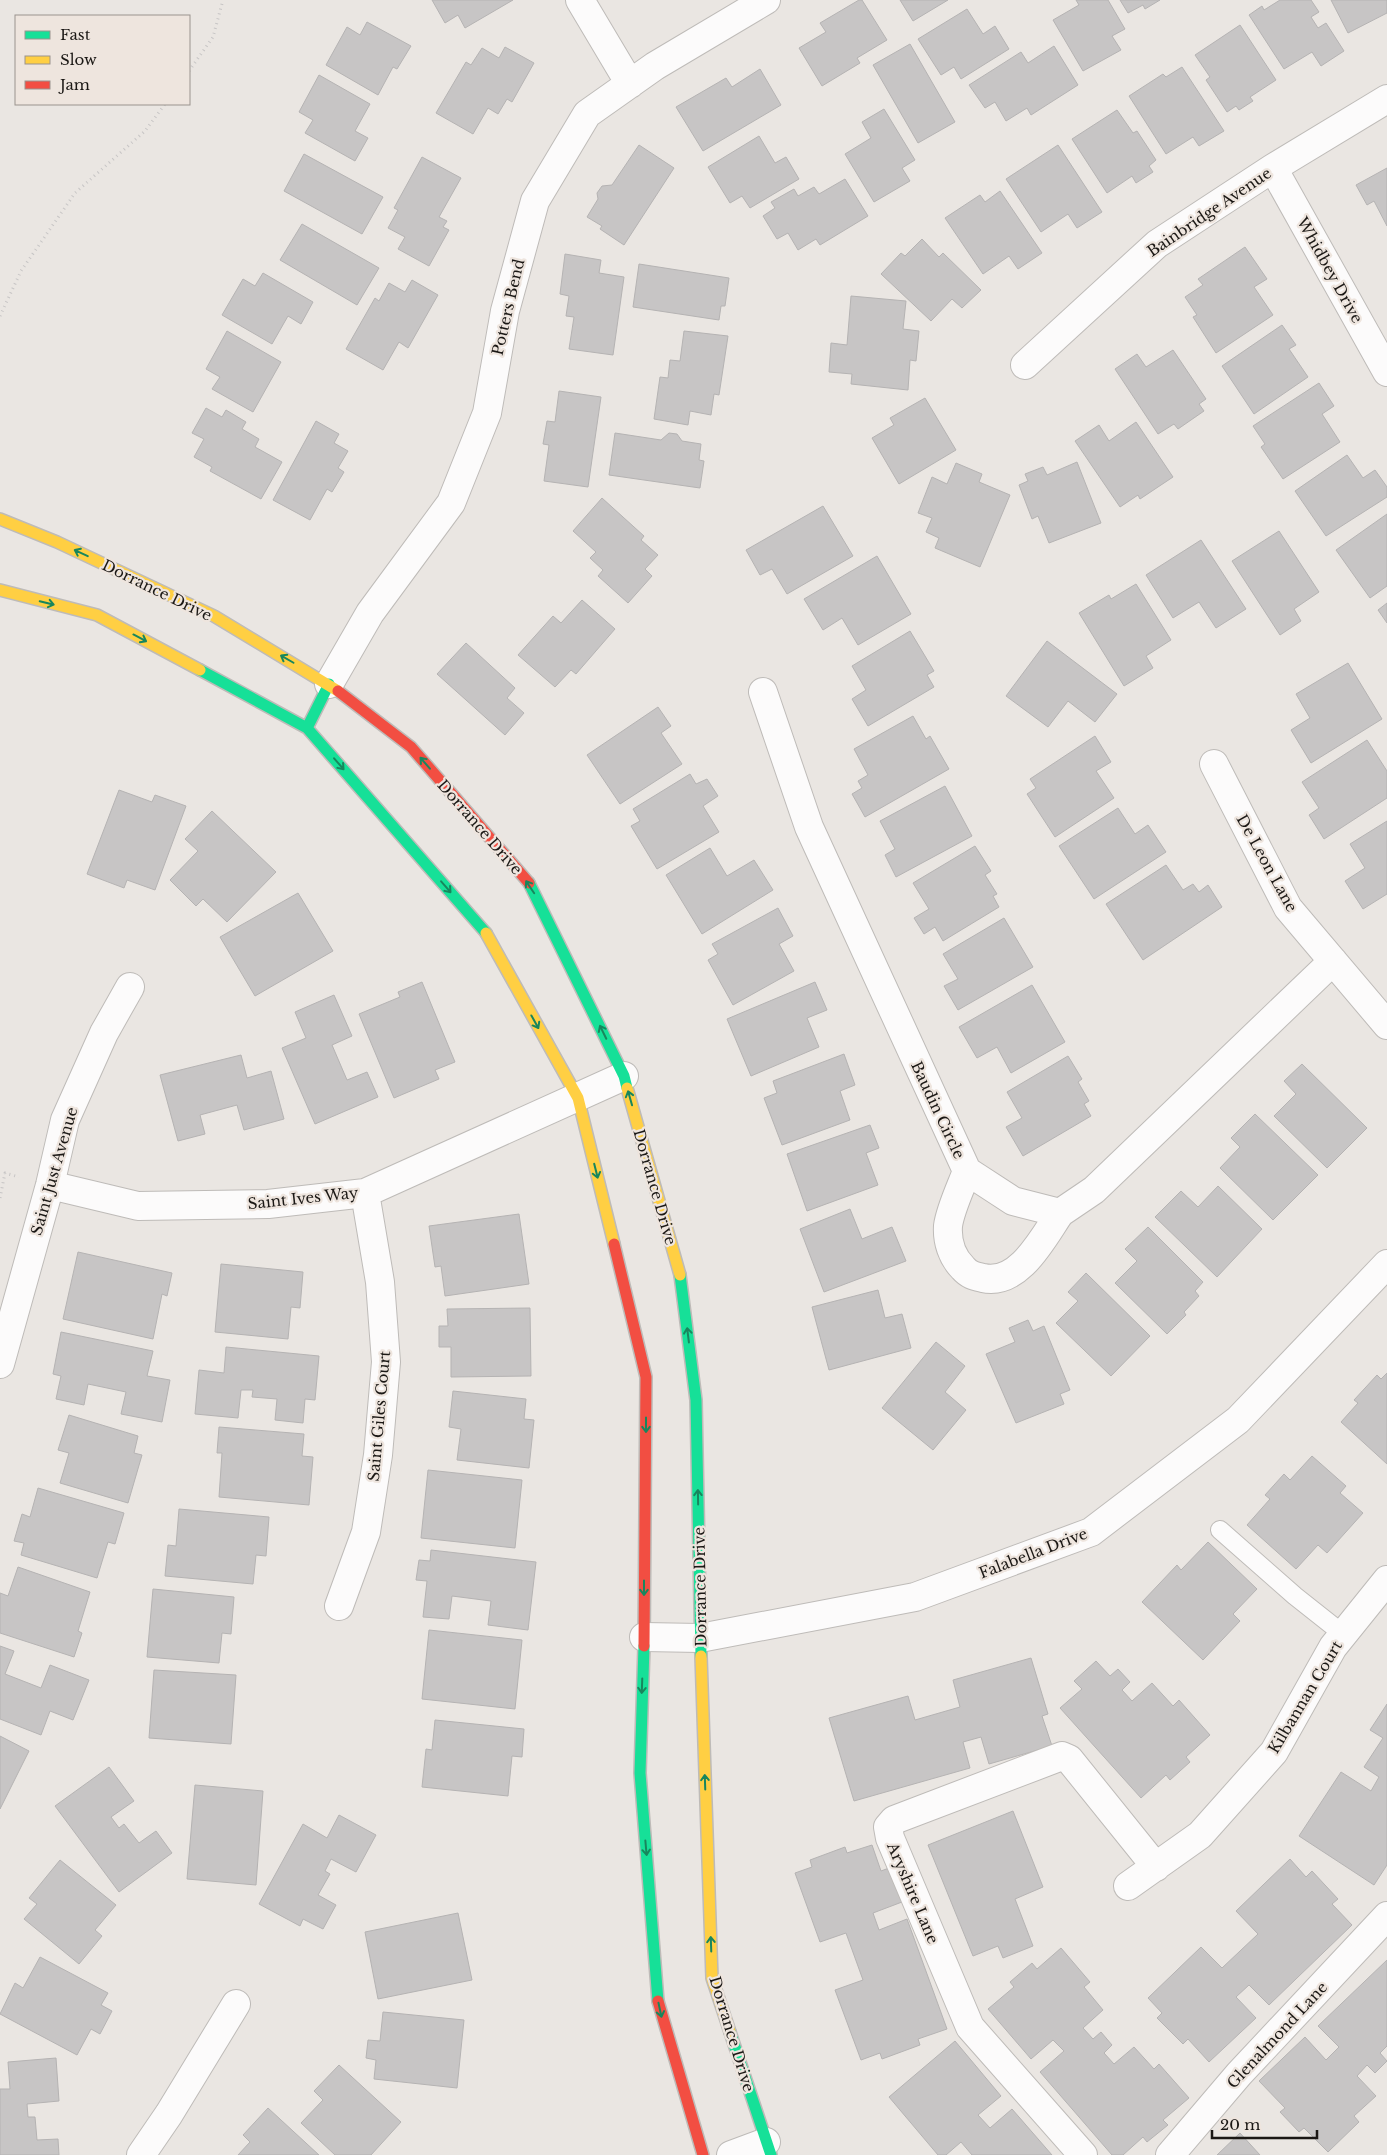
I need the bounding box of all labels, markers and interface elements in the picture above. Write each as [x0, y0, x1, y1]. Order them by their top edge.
legend [15, 15, 190, 105]
text: Fast [60, 25, 91, 44]
text: Slow [60, 50, 97, 69]
text: Jam [58, 75, 90, 94]
street label: Bainbridge Avenue [1143, 163, 1275, 261]
street label: Whidbey Drive [1293, 213, 1367, 326]
street label: Potters Bend [488, 257, 528, 357]
one-way arrow [74, 548, 89, 557]
street label: Dorrance Drive [99, 555, 215, 625]
one-way arrow [38, 599, 54, 608]
one-way arrow [132, 633, 147, 643]
one-way arrow [280, 654, 295, 664]
one-way arrow [419, 757, 431, 770]
one-way arrow [334, 758, 345, 771]
street label: Dorrance Drive [434, 776, 526, 878]
street label: De Leon Lane [1232, 811, 1302, 915]
one-way arrow [440, 880, 452, 893]
one-way arrow [525, 880, 536, 894]
one-way arrow [530, 1014, 540, 1029]
one-way arrow [597, 1025, 607, 1040]
street label: Baudin Circle [907, 1058, 969, 1162]
one-way arrow [625, 1090, 634, 1106]
street label: Saint Just Avenue [27, 1105, 81, 1237]
street label: Dorrance Drive [629, 1127, 681, 1247]
one-way arrow [592, 1162, 601, 1178]
street label: Saint Ives Way [247, 1183, 360, 1213]
one-way arrow [683, 1327, 693, 1343]
street label: Saint Giles Court [364, 1350, 394, 1482]
one-way arrow [641, 1417, 651, 1433]
one-way arrow [693, 1489, 703, 1506]
street label: Falabella Drive [976, 1524, 1090, 1582]
street label: Dorrance Drive [689, 1527, 711, 1647]
one-way arrow [639, 1580, 649, 1596]
street label: Kilbannan Court [1264, 1637, 1346, 1757]
one-way arrow [638, 1677, 647, 1693]
one-way arrow [700, 1774, 710, 1790]
street label: Aryshire Lane [883, 1838, 943, 1947]
one-way arrow [641, 1840, 651, 1856]
one-way arrow [706, 1937, 716, 1953]
street label: Dorrance Drive [705, 1974, 759, 2094]
street label: Glenalmond Lane [1223, 1978, 1331, 2092]
one-way arrow [656, 2001, 665, 2017]
scale bar [1212, 2108, 1317, 2140]
text: 20 m [1220, 2115, 1260, 2134]

